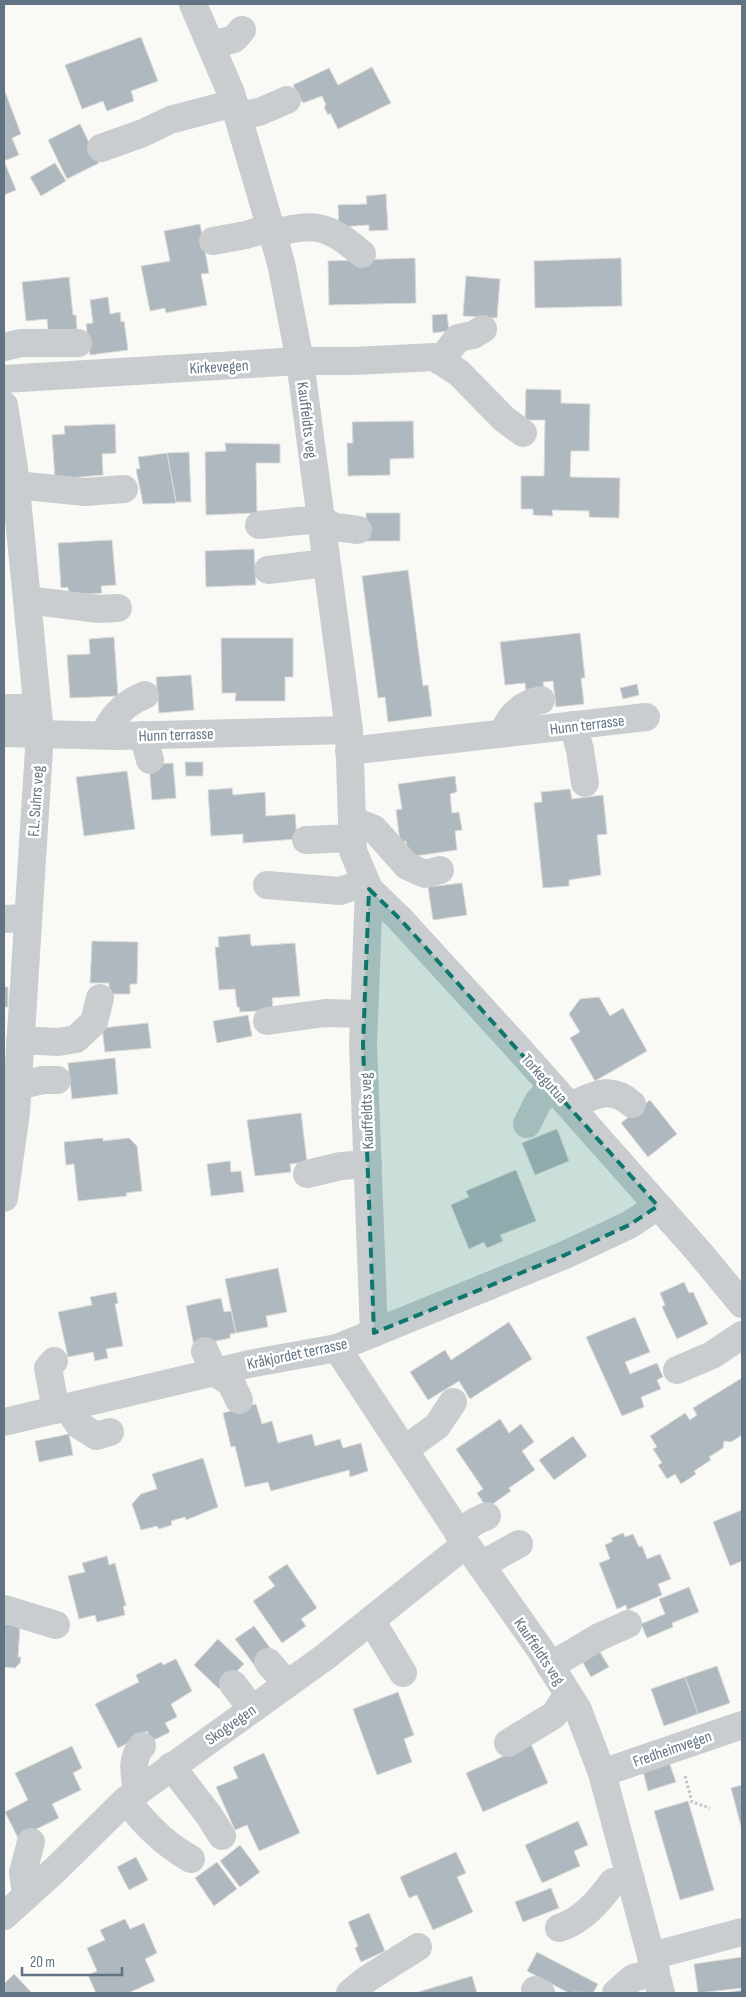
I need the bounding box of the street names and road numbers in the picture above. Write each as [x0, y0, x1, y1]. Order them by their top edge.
street label: Kirkevegen [189, 356, 249, 379]
street label: Kauffeldts veg [292, 381, 321, 459]
street label: Hunn terrasse [549, 711, 626, 739]
street label: Hunn terrasse [138, 725, 214, 746]
street label: F.L. Suhrs veg [25, 765, 48, 837]
street label: Torkegutua [517, 1050, 571, 1108]
street label: Kauffeldts veg [357, 1072, 378, 1150]
street label: Kråkjordet terrasse [245, 1335, 349, 1374]
street label: Kauffeldts veg [509, 1615, 568, 1689]
street label: Skogvegen [202, 1701, 260, 1750]
street label: Fredheimvegen [631, 1727, 714, 1772]

